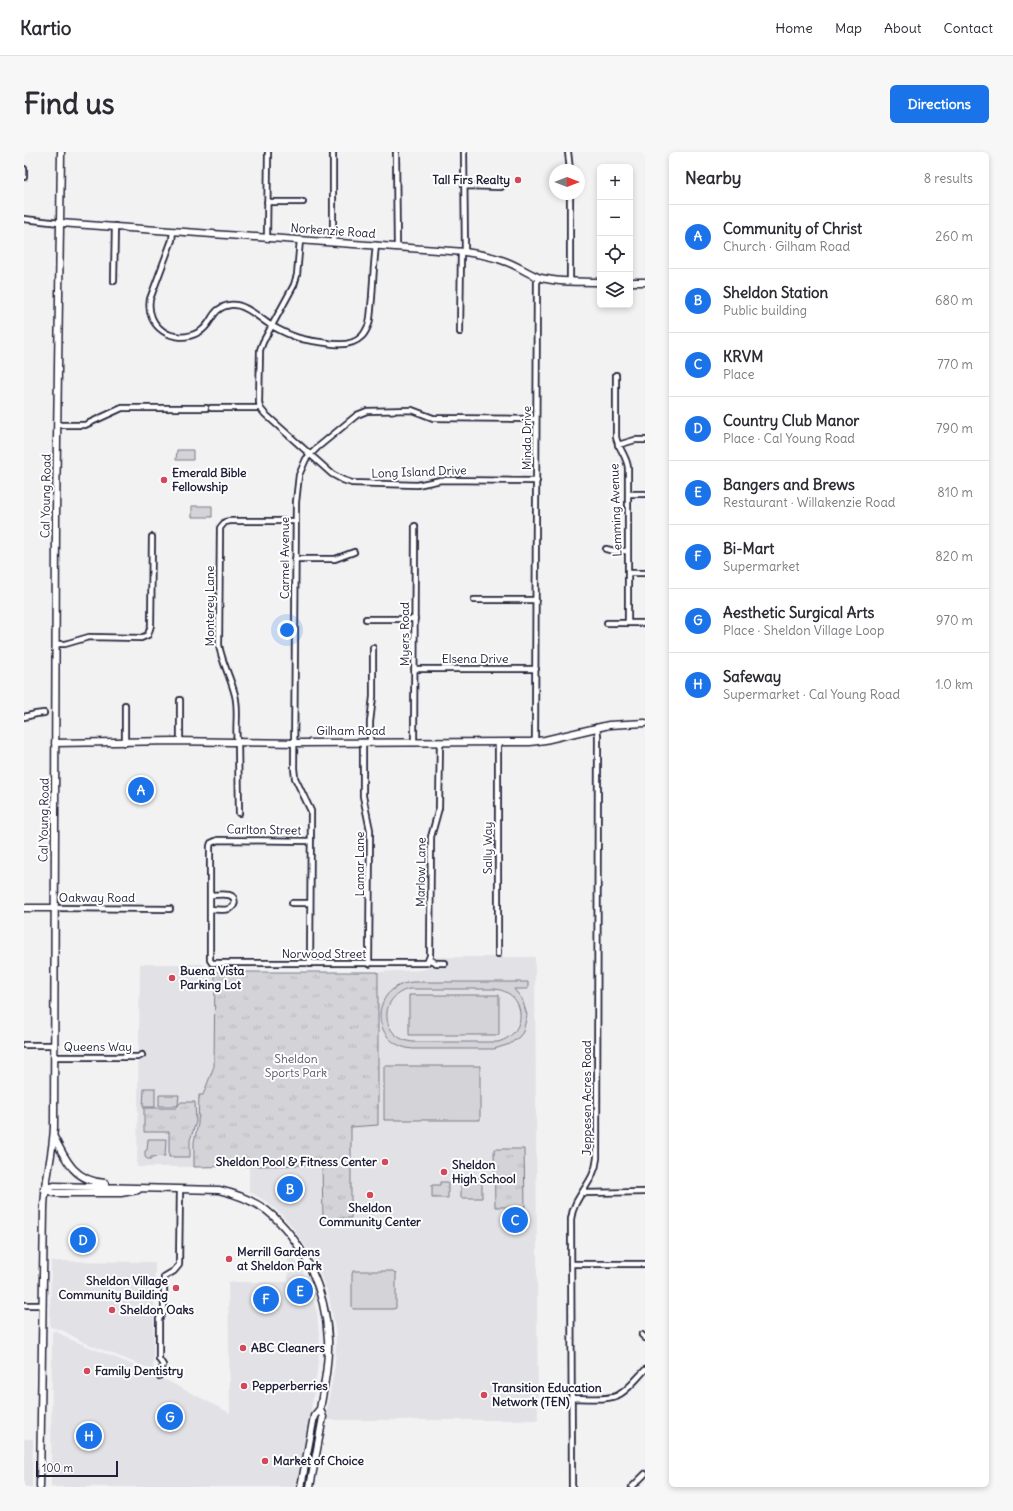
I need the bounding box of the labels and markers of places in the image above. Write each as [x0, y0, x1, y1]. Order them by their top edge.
place label: Tall Firs Realty [432, 172, 510, 188]
marker: Tall Firs Realty [513, 175, 523, 185]
place label: Emerald Bible Fellowship [172, 465, 247, 495]
marker: Emerald Bible Fellowship [159, 475, 169, 485]
pin: A [128, 775, 154, 805]
place label: Buena Vista Parking Lot [180, 963, 245, 993]
marker: Buena Vista Parking Lot [167, 973, 177, 983]
place label: Sheldon Pool & Fitness Center [216, 1154, 377, 1169]
marker: Sheldon Pool & Fitness Center [380, 1157, 390, 1167]
place label: Sheldon High School [452, 1157, 516, 1187]
marker: Sheldon High School [439, 1167, 449, 1177]
pin: B [277, 1174, 303, 1204]
marker: Sheldon Community Center [365, 1190, 375, 1200]
place label: Sheldon Community Center [319, 1200, 421, 1230]
pin: C [502, 1205, 528, 1235]
pin: D [70, 1225, 96, 1255]
place label: Merrill Gardens at Sheldon Park [237, 1244, 322, 1273]
marker: Merrill Gardens at Sheldon Park [224, 1254, 234, 1264]
place label: Sheldon Village Community Building [58, 1273, 169, 1303]
pin: E [287, 1276, 313, 1306]
marker: Sheldon Village Community Building [171, 1283, 181, 1293]
pin: F [253, 1284, 279, 1314]
place label: Sheldon Oaks [120, 1302, 195, 1317]
marker: Sheldon Oaks [107, 1305, 117, 1315]
place label: ABC Cleaners [251, 1340, 326, 1355]
marker: ABC Cleaners [238, 1343, 248, 1353]
place label: Family Dentistry [95, 1363, 184, 1379]
marker: Family Dentistry [82, 1366, 92, 1376]
place label: Pepperberries [252, 1378, 328, 1394]
place label: Transition Education Network (TEN) [492, 1380, 602, 1410]
marker: Pepperberries [239, 1381, 249, 1391]
marker: Transition Education Network (TEN) [479, 1390, 489, 1400]
pin: G [157, 1402, 183, 1432]
pin: H [76, 1421, 102, 1451]
place label: Market of Choice [273, 1453, 364, 1468]
marker: Market of Choice [260, 1456, 270, 1466]

